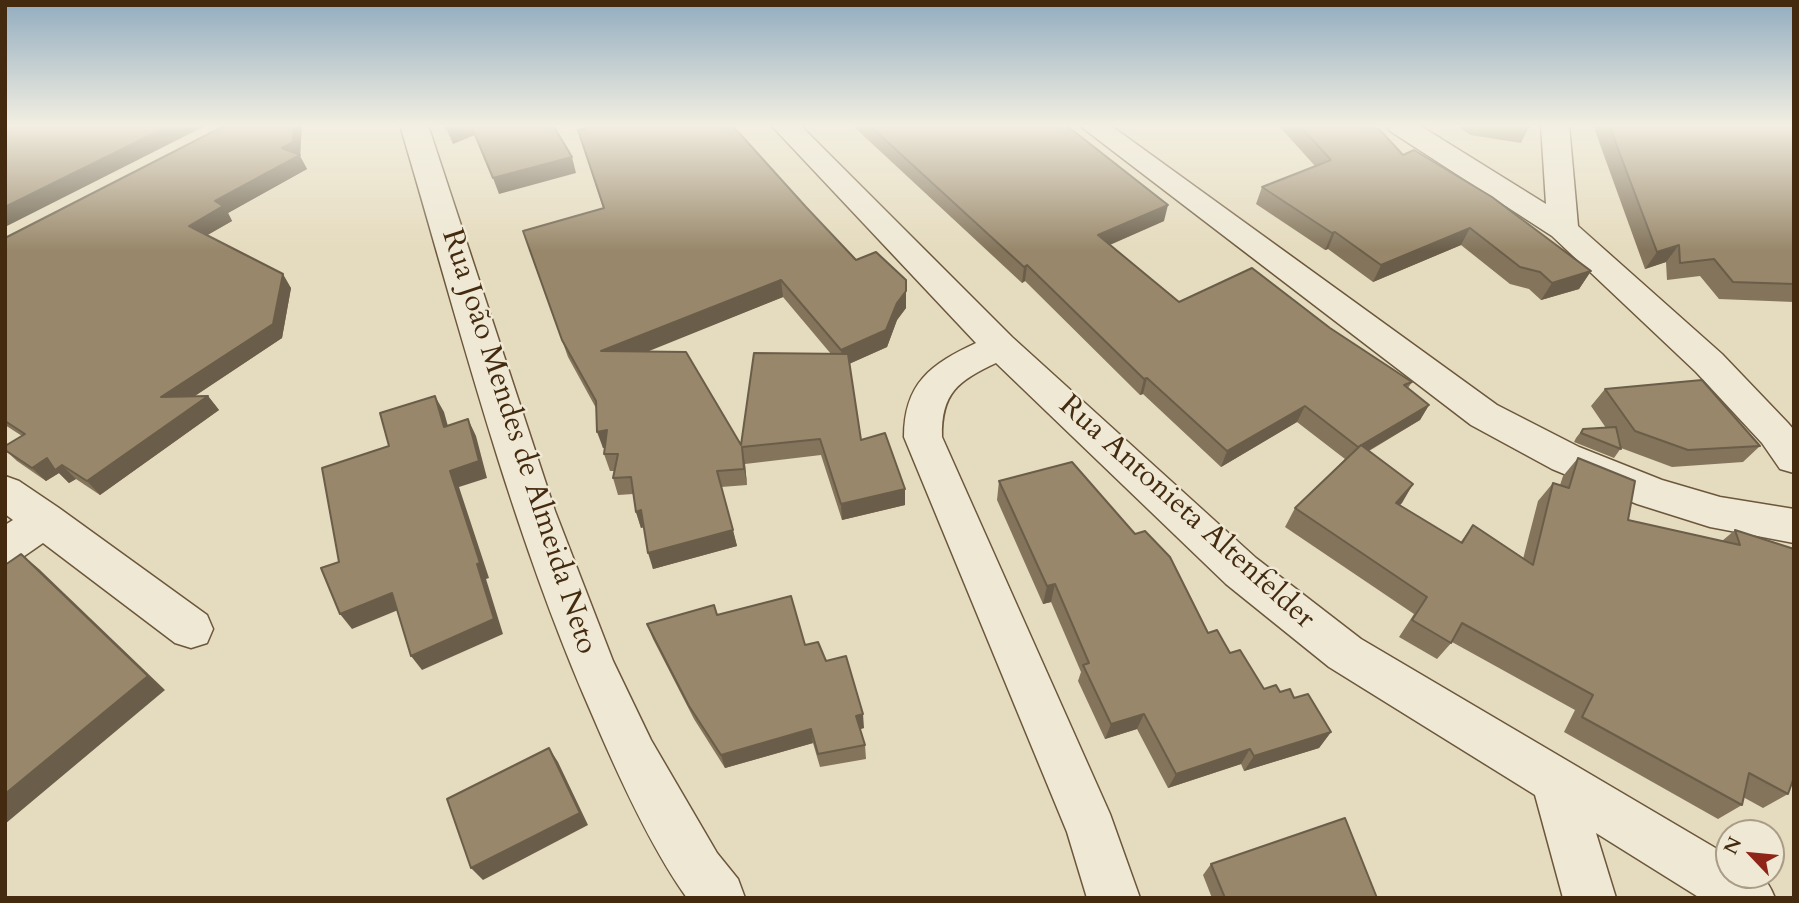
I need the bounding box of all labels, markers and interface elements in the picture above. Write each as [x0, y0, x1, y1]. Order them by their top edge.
street label: Rua João Mendes de Almeida Neto [432, 225, 604, 659]
street label: Rua Antonieta Altenfelder [1051, 389, 1321, 637]
north arrow [1715, 819, 1785, 889]
text: N [1718, 833, 1748, 859]

